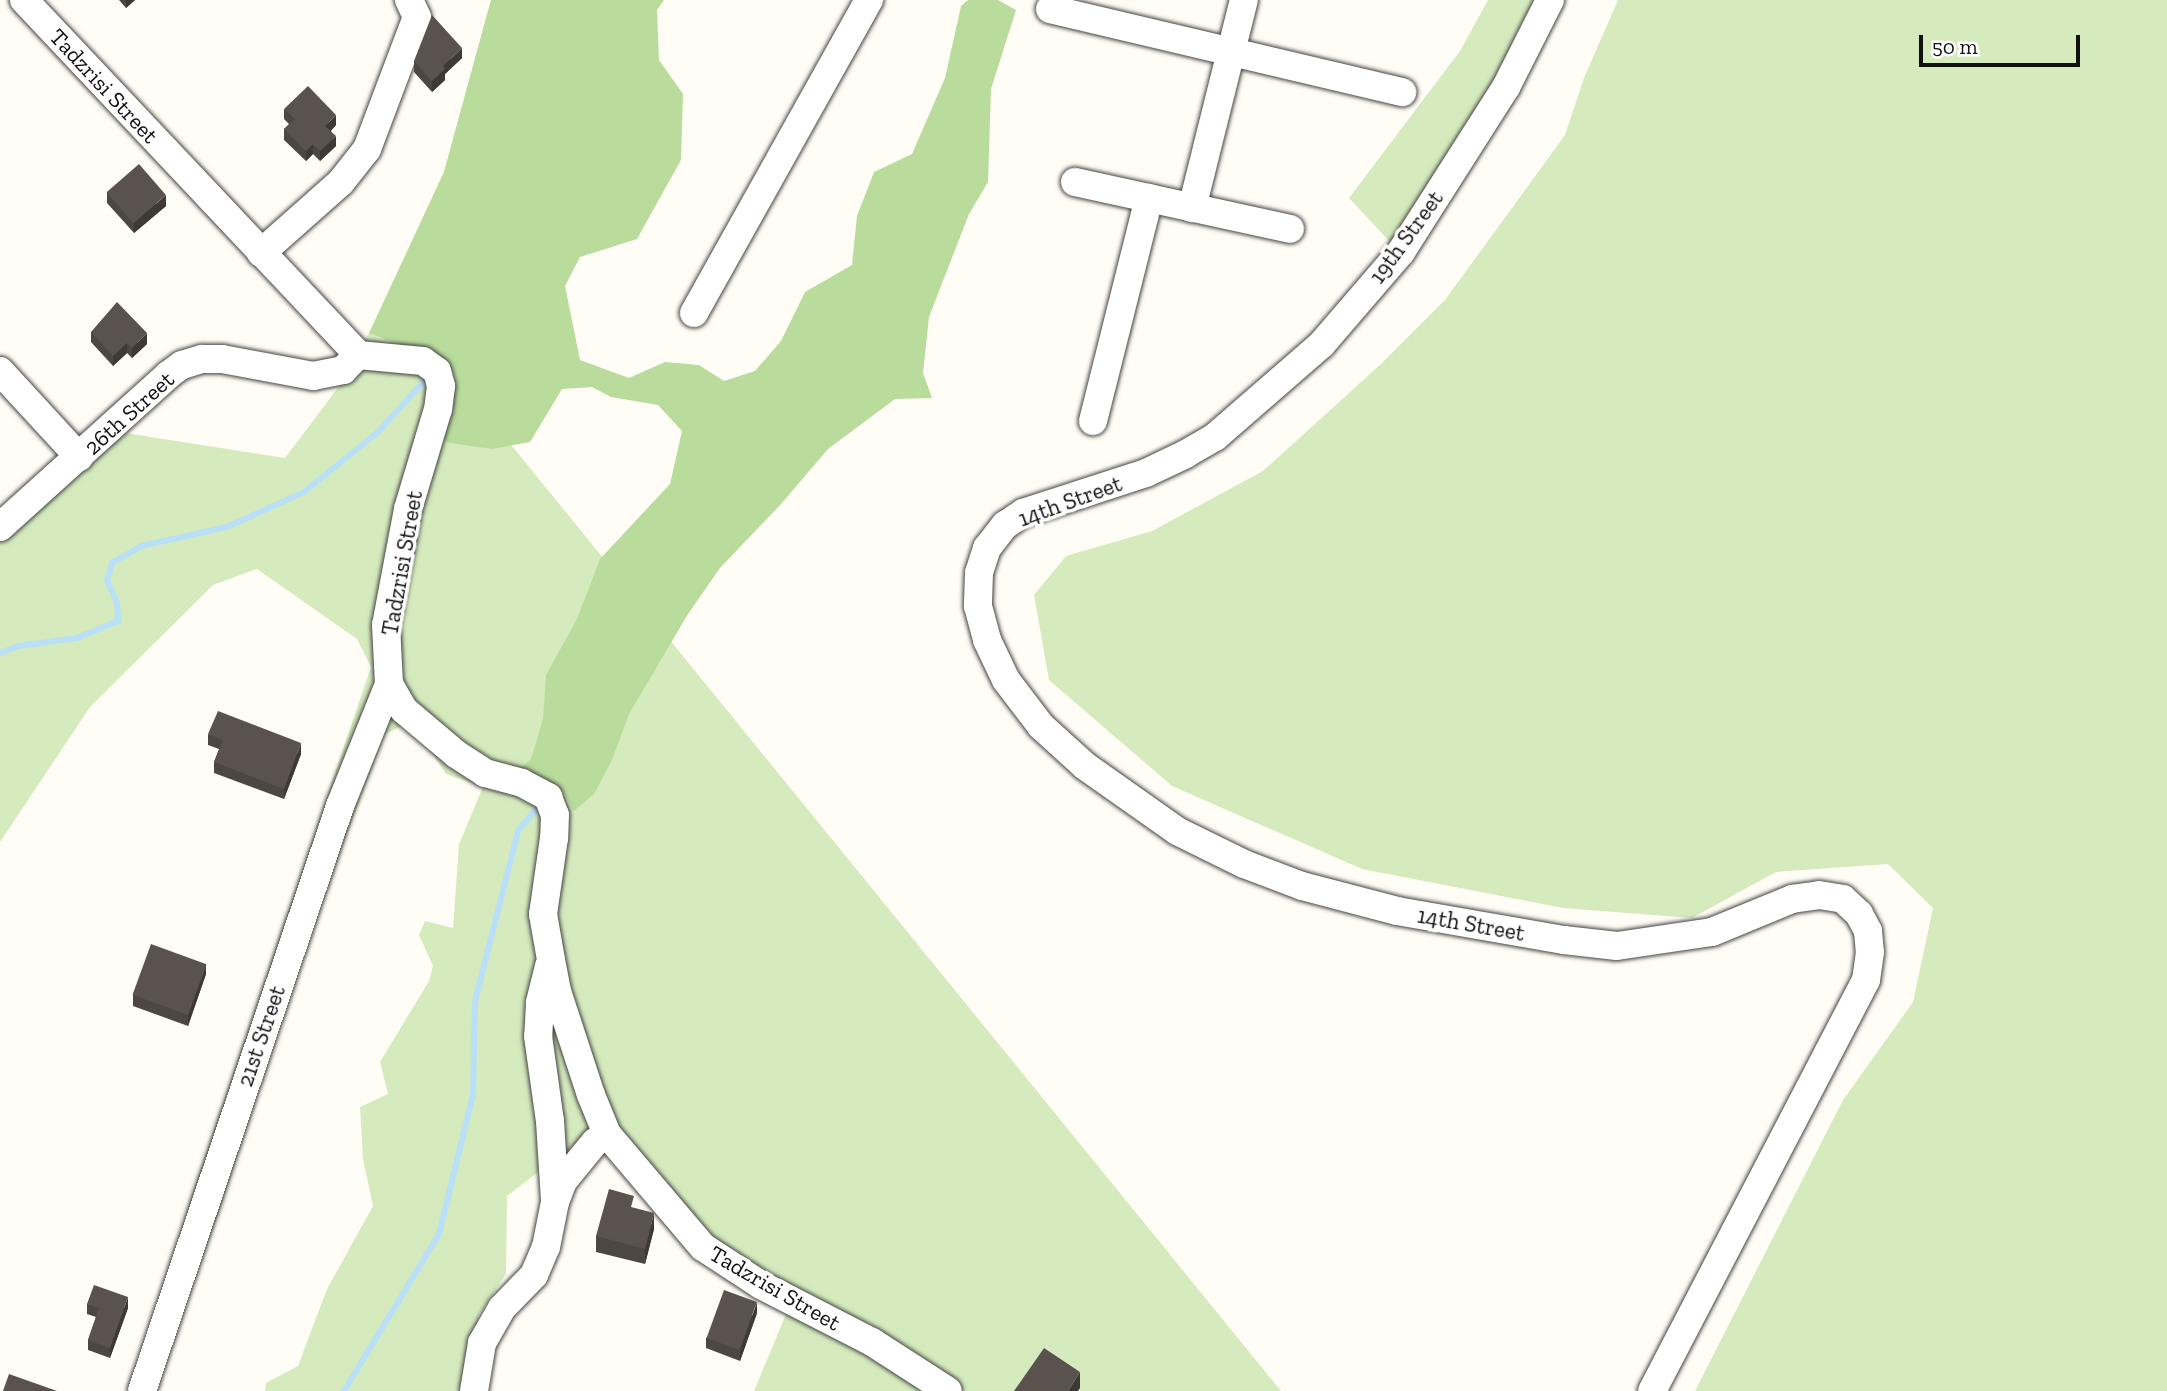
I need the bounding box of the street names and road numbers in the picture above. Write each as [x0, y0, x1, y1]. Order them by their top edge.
street label: Tadzrisi Street [44, 23, 164, 149]
street label: 19th Street [1363, 185, 1449, 289]
street label: 26th Street [78, 366, 180, 460]
street label: 14th Street [1014, 469, 1126, 533]
street label: Tadzrisi Street [376, 488, 428, 638]
street label: 14th Street [1415, 901, 1527, 947]
street label: 21st Street [231, 982, 291, 1090]
street label: Tadzrisi Street [705, 1239, 845, 1337]

